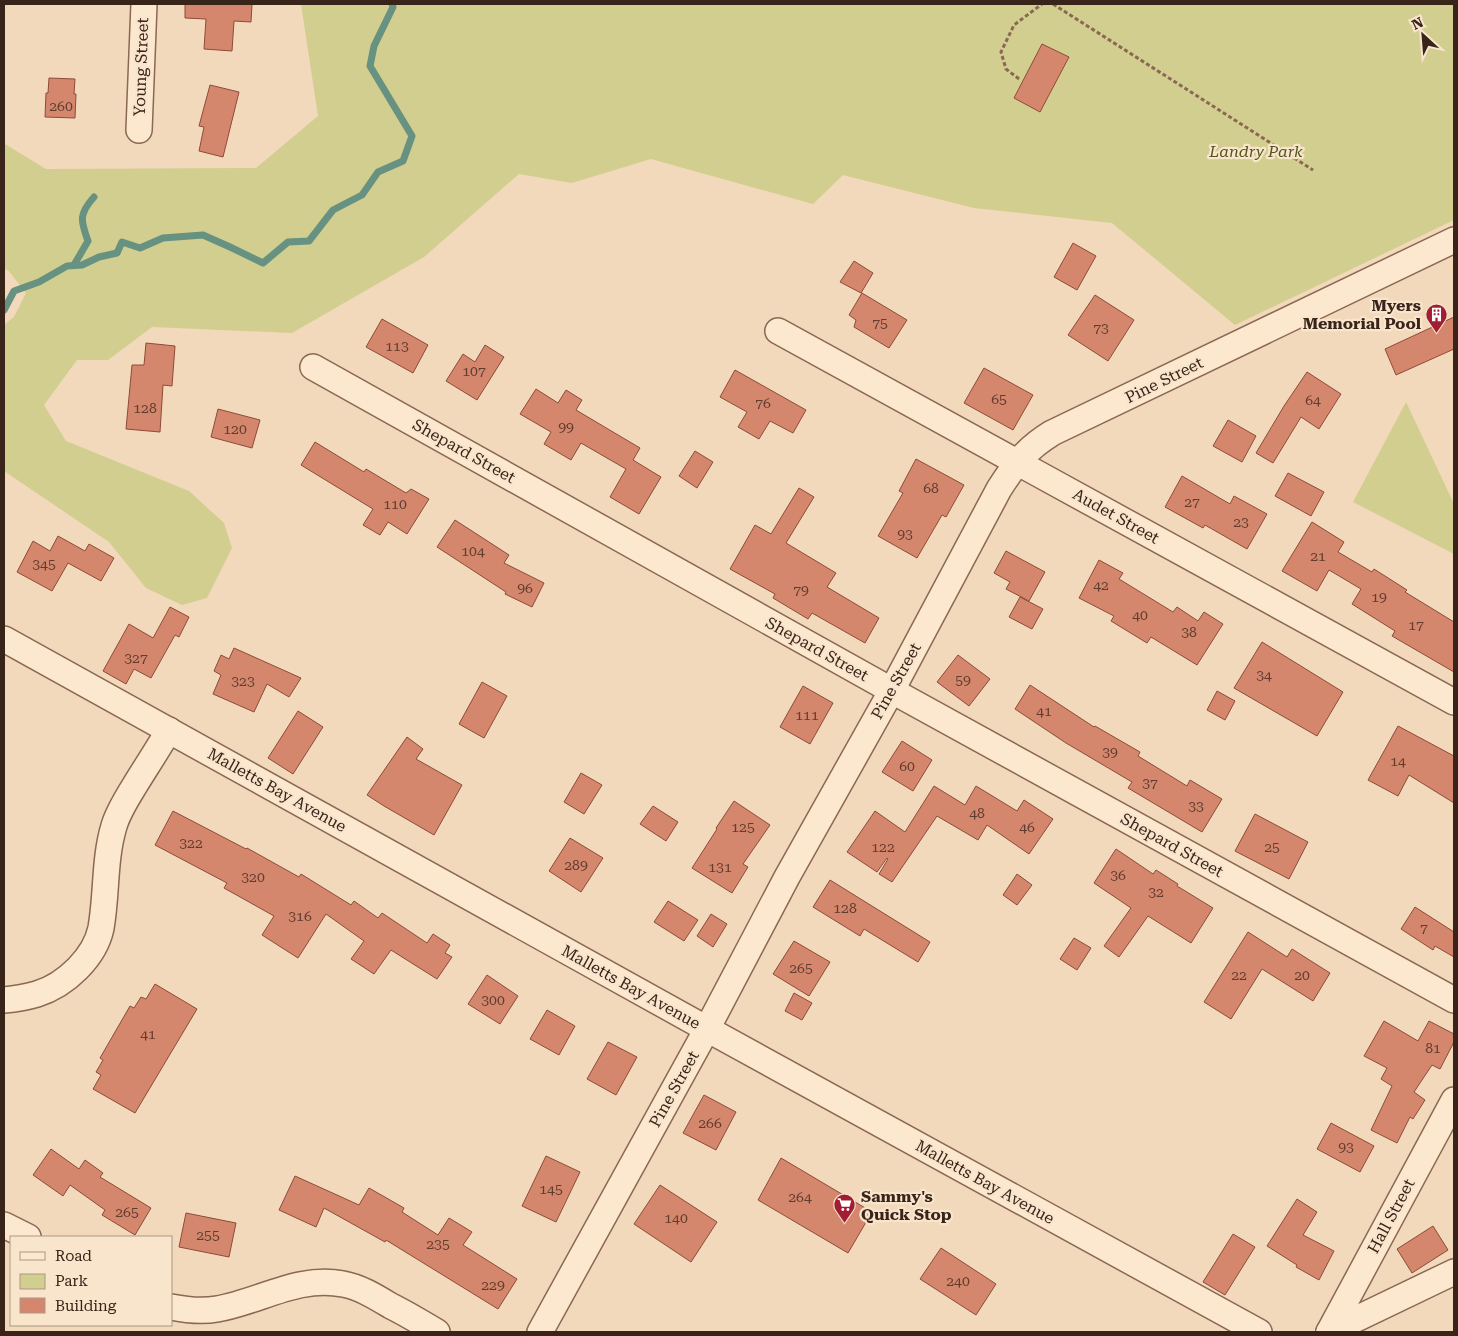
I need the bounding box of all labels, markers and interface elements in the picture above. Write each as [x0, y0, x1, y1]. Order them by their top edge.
north arrow [1398, 10, 1448, 60]
text: N [1409, 14, 1426, 33]
street label: Young Street [130, 17, 152, 117]
house number: 260 [49, 98, 73, 114]
park label: Landry Park [1208, 142, 1303, 161]
place label: Myers Memorial Pool [1303, 296, 1422, 333]
building icon: Myers Memorial Pool [1425, 302, 1449, 333]
house number: 75 [872, 315, 888, 331]
house number: 73 [1093, 320, 1109, 336]
house number: 113 [385, 338, 409, 354]
street label: Pine Street [1122, 353, 1206, 407]
house number: 107 [462, 363, 486, 379]
house number: 65 [991, 391, 1007, 407]
house number: 64 [1305, 392, 1321, 408]
house number: 76 [755, 395, 771, 411]
house number: 128 [133, 400, 157, 416]
street label: Shepard Street [409, 415, 519, 487]
house number: 99 [558, 419, 574, 435]
house number: 120 [223, 421, 247, 437]
house number: 68 [923, 480, 939, 496]
street label: Audet Street [1069, 484, 1163, 548]
house number: 27 [1184, 494, 1200, 510]
house number: 110 [383, 496, 407, 512]
house number: 23 [1233, 514, 1249, 530]
house number: 93 [897, 526, 913, 542]
house number: 104 [461, 543, 485, 559]
house number: 21 [1310, 548, 1326, 564]
house number: 345 [32, 556, 56, 572]
house number: 42 [1093, 577, 1109, 593]
house number: 96 [517, 580, 533, 596]
house number: 79 [793, 582, 809, 598]
house number: 19 [1371, 589, 1387, 605]
house number: 40 [1132, 607, 1148, 623]
street label: Shepard Street [762, 613, 872, 685]
house number: 17 [1408, 617, 1424, 633]
house number: 38 [1181, 624, 1197, 640]
street label: Pine Street [867, 639, 925, 723]
house number: 327 [124, 650, 148, 666]
house number: 34 [1256, 667, 1272, 683]
house number: 59 [955, 672, 971, 688]
house number: 323 [231, 673, 255, 689]
house number: 41 [1036, 703, 1052, 719]
house number: 111 [795, 707, 819, 723]
street label: Malletts Bay Avenue [204, 744, 350, 836]
house number: 39 [1102, 744, 1118, 760]
house number: 14 [1390, 753, 1406, 769]
house number: 60 [899, 758, 915, 774]
house number: 37 [1142, 775, 1158, 791]
house number: 33 [1188, 798, 1204, 814]
house number: 48 [969, 805, 985, 821]
street label: Shepard Street [1117, 809, 1227, 881]
house number: 125 [731, 819, 755, 835]
house number: 46 [1019, 819, 1035, 835]
house number: 322 [179, 835, 203, 851]
house number: 122 [871, 839, 895, 855]
house number: 25 [1264, 839, 1280, 855]
house number: 289 [564, 857, 588, 873]
house number: 131 [708, 859, 732, 875]
house number: 36 [1110, 867, 1126, 883]
house number: 320 [241, 869, 265, 885]
house number: 32 [1148, 884, 1164, 900]
house number: 128 [833, 900, 857, 916]
house number: 316 [288, 908, 312, 924]
house number: 7 [1420, 920, 1428, 936]
street label: Malletts Bay Avenue [558, 941, 704, 1033]
house number: 265 [789, 960, 813, 976]
house number: 22 [1231, 967, 1247, 983]
house number: 20 [1294, 967, 1310, 983]
house number: 300 [481, 992, 505, 1008]
house number: 41 [140, 1026, 156, 1042]
house number: 81 [1425, 1040, 1441, 1056]
street label: Pine Street [645, 1047, 703, 1131]
house number: 266 [698, 1115, 722, 1131]
street label: Malletts Bay Avenue [912, 1136, 1058, 1228]
house number: 93 [1338, 1139, 1354, 1155]
street label: Hall Street [1363, 1175, 1419, 1257]
house number: 145 [539, 1181, 563, 1197]
place label: Sammy's Quick Stop [861, 1187, 952, 1224]
house number: 264 [788, 1189, 812, 1205]
supermarket icon: Sammy's Quick Stop [833, 1193, 857, 1224]
house number: 265 [115, 1204, 139, 1220]
house number: 140 [664, 1210, 688, 1226]
house number: 255 [196, 1227, 220, 1243]
legend [10, 1236, 172, 1326]
house number: 235 [426, 1236, 450, 1252]
text: Road [55, 1247, 92, 1265]
text: Park [55, 1272, 89, 1290]
house number: 240 [946, 1273, 970, 1289]
house number: 229 [481, 1277, 505, 1293]
text: Building [55, 1297, 117, 1315]

